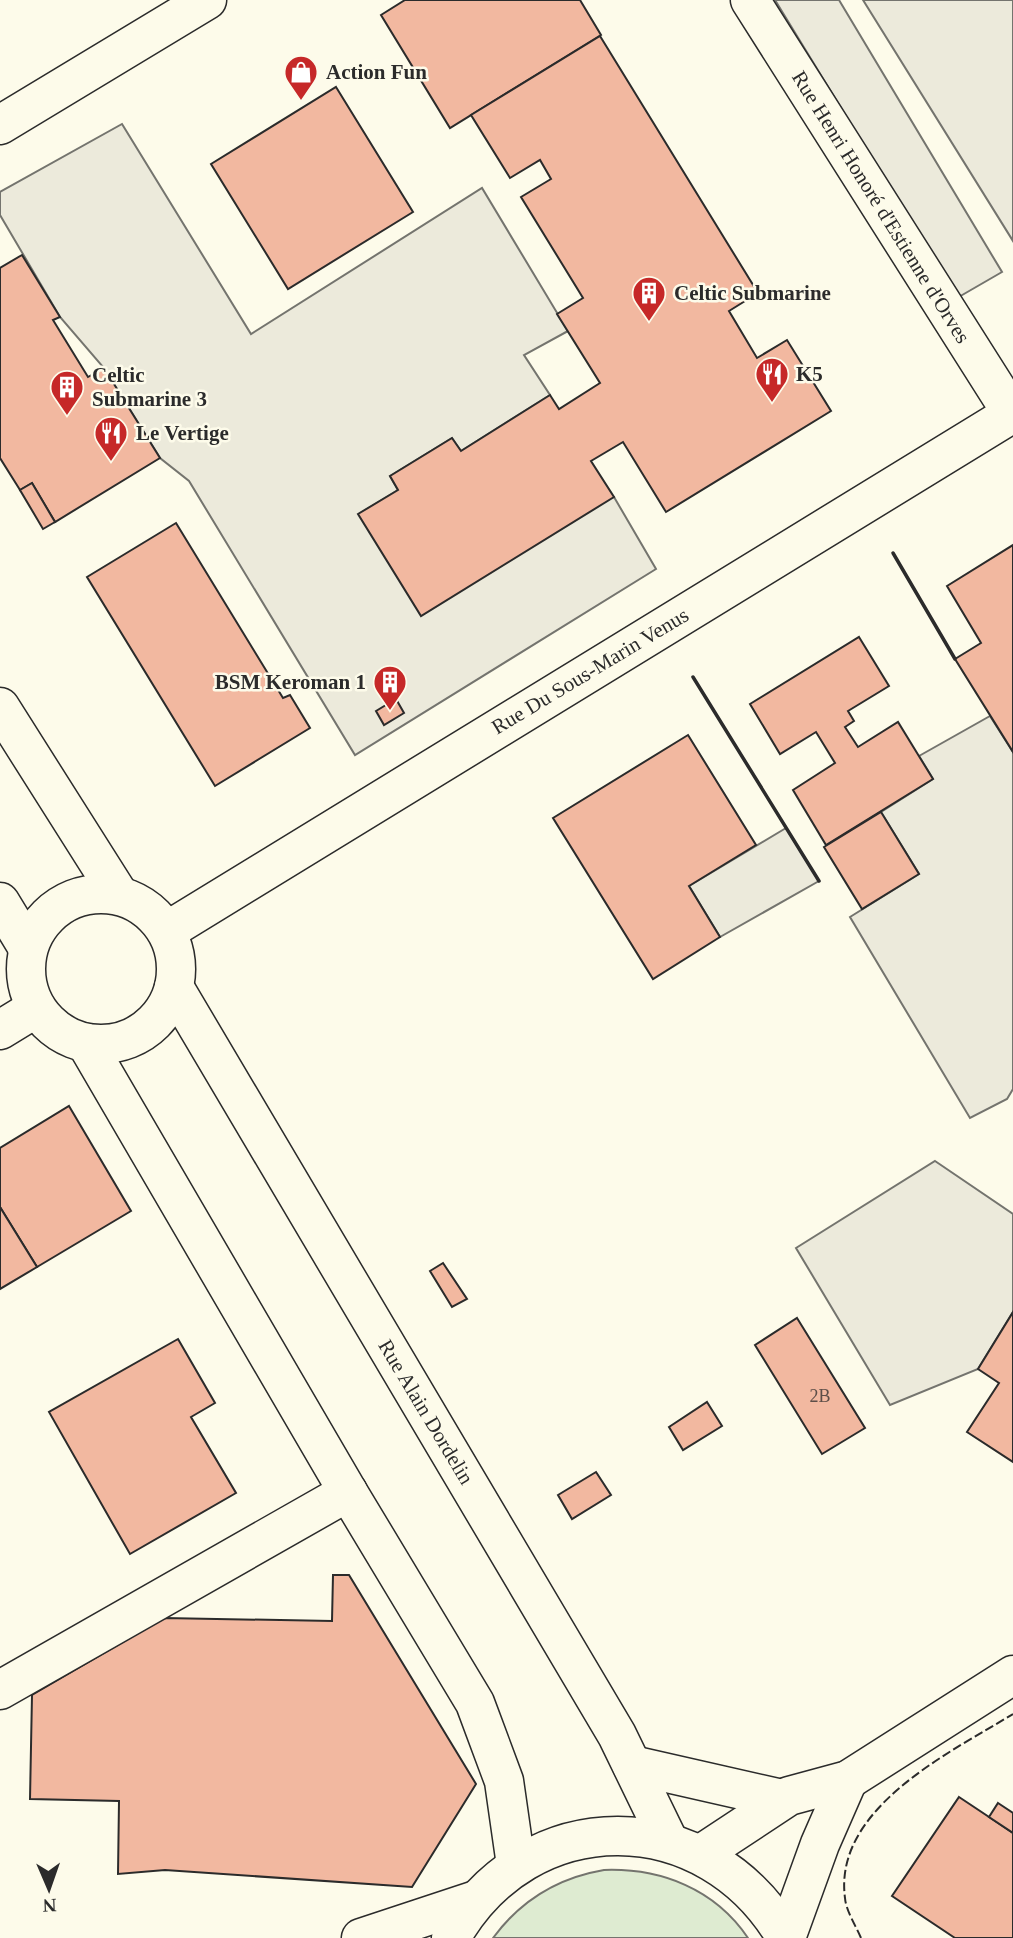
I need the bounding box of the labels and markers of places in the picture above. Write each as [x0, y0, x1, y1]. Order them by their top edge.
shop icon: Action Fun [282, 53, 320, 102]
place label: Action Fun [326, 60, 427, 84]
building icon: Celtic Submarine [630, 274, 668, 323]
place label: Celtic Submarine [674, 281, 831, 305]
restaurant icon: K5 [753, 355, 791, 404]
place label: K5 [796, 362, 823, 386]
place label: Celtic Submarine 3 [92, 363, 207, 411]
building icon: Celtic Submarine 3 [48, 368, 86, 417]
restaurant icon: Le Vertige [92, 414, 130, 463]
place label: Le Vertige [136, 421, 229, 445]
building icon: BSM Keroman 1 [371, 663, 409, 712]
place label: BSM Keroman 1 [215, 670, 366, 694]

